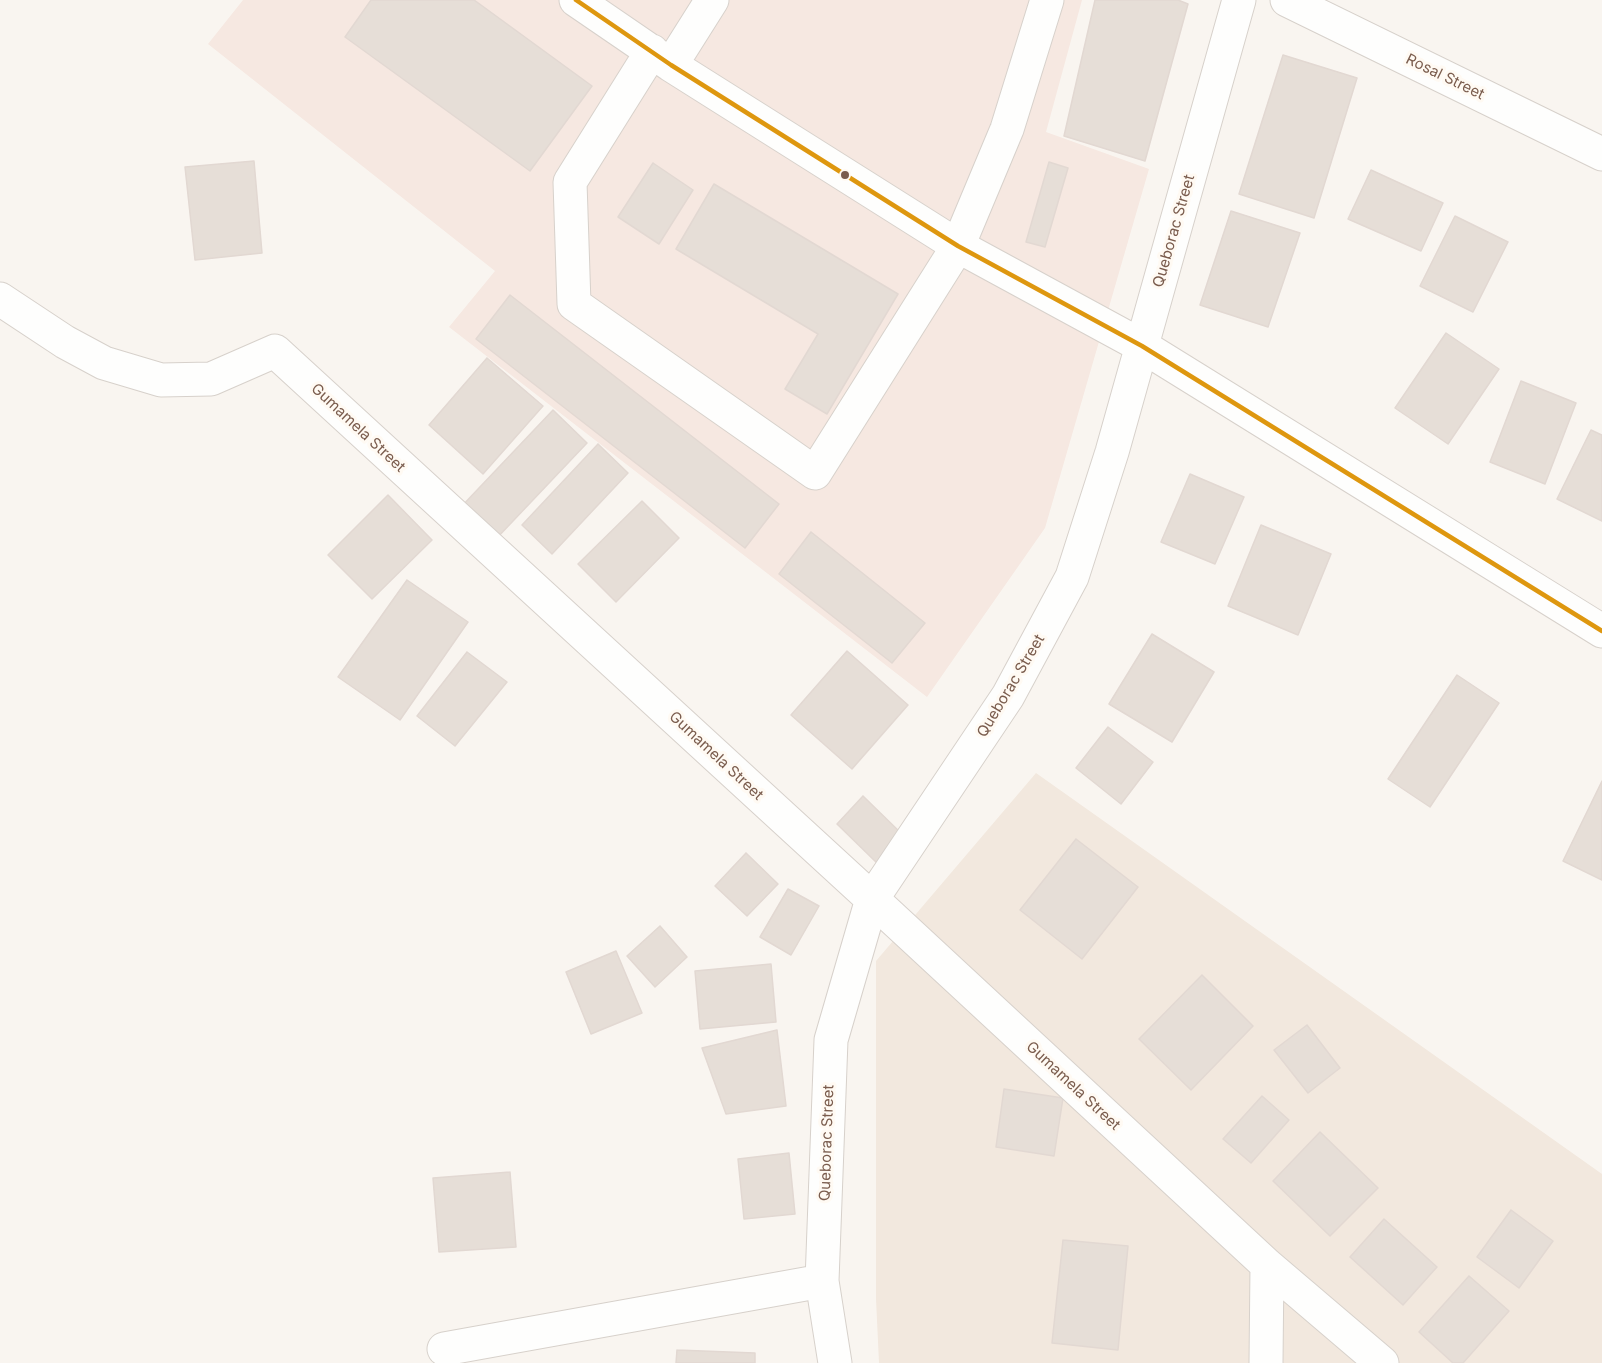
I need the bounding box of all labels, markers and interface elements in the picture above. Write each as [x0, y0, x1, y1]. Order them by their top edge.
street label: Rosal Street [1403, 50, 1487, 104]
unlabelled marker [839, 169, 851, 181]
street label: Queborac Street [1149, 173, 1199, 289]
street label: Gumamela Street [307, 380, 409, 476]
street label: Queborac Street [973, 631, 1049, 741]
street label: Gumamela Street [665, 708, 767, 804]
street label: Gumamela Street [1022, 1038, 1124, 1134]
street label: Queborac Street [816, 1084, 838, 1202]

